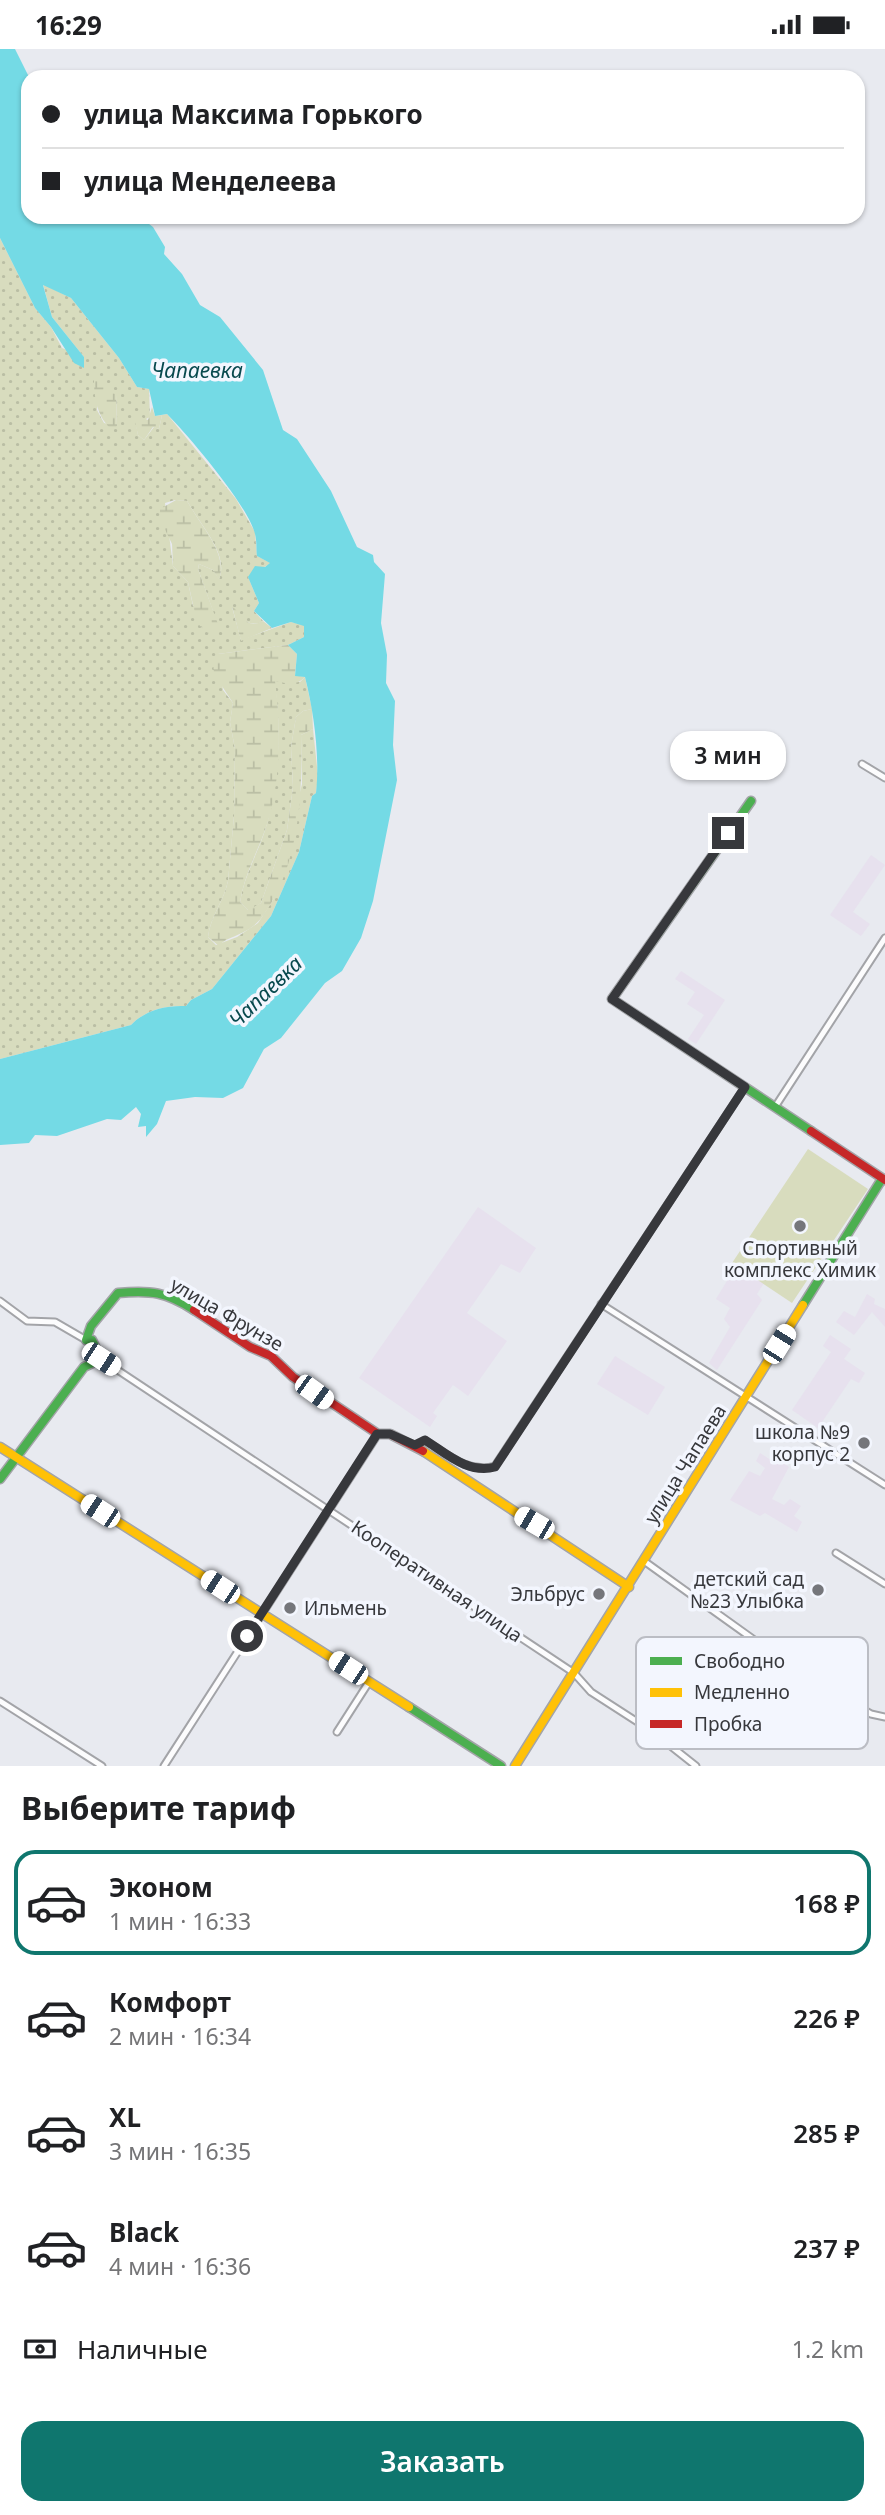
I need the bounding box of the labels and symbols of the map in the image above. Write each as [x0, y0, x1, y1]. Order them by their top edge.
water label: Чапаевка [151, 356, 243, 384]
callout: 3 мин [670, 731, 786, 781]
route end [712, 817, 744, 849]
water label: Чапаевка [223, 949, 308, 1033]
marker: Спортивный комплекс Химик [792, 1218, 808, 1234]
place label: Спортивный комплекс Химик [724, 1235, 876, 1283]
street label: улица Фрунзе [166, 1271, 288, 1357]
car [759, 1321, 800, 1367]
car [78, 1339, 125, 1379]
car [291, 1371, 338, 1413]
street label: улица Чапаева [638, 1399, 732, 1529]
place label: школа №9 корпус 2 [755, 1419, 850, 1467]
marker: школа №9 корпус 2 [856, 1435, 872, 1451]
car [77, 1491, 124, 1531]
car [511, 1503, 558, 1543]
street label: Кооперативная улица [346, 1514, 528, 1648]
place label: детский сад №23 Улыбка [690, 1566, 804, 1614]
car [197, 1567, 244, 1607]
place label: Эльбрус [511, 1581, 585, 1607]
marker: детский сад №23 Улыбка [810, 1582, 826, 1598]
marker: Эльбрус [591, 1586, 607, 1602]
place label: Ильмень [304, 1595, 387, 1621]
marker: Ильмень [282, 1600, 298, 1616]
route start [231, 1620, 263, 1652]
legend [636, 1637, 868, 1749]
car [325, 1648, 372, 1688]
text: Свободно [694, 1648, 785, 1674]
text: Медленно [694, 1679, 790, 1705]
text: Пробка [694, 1711, 762, 1737]

